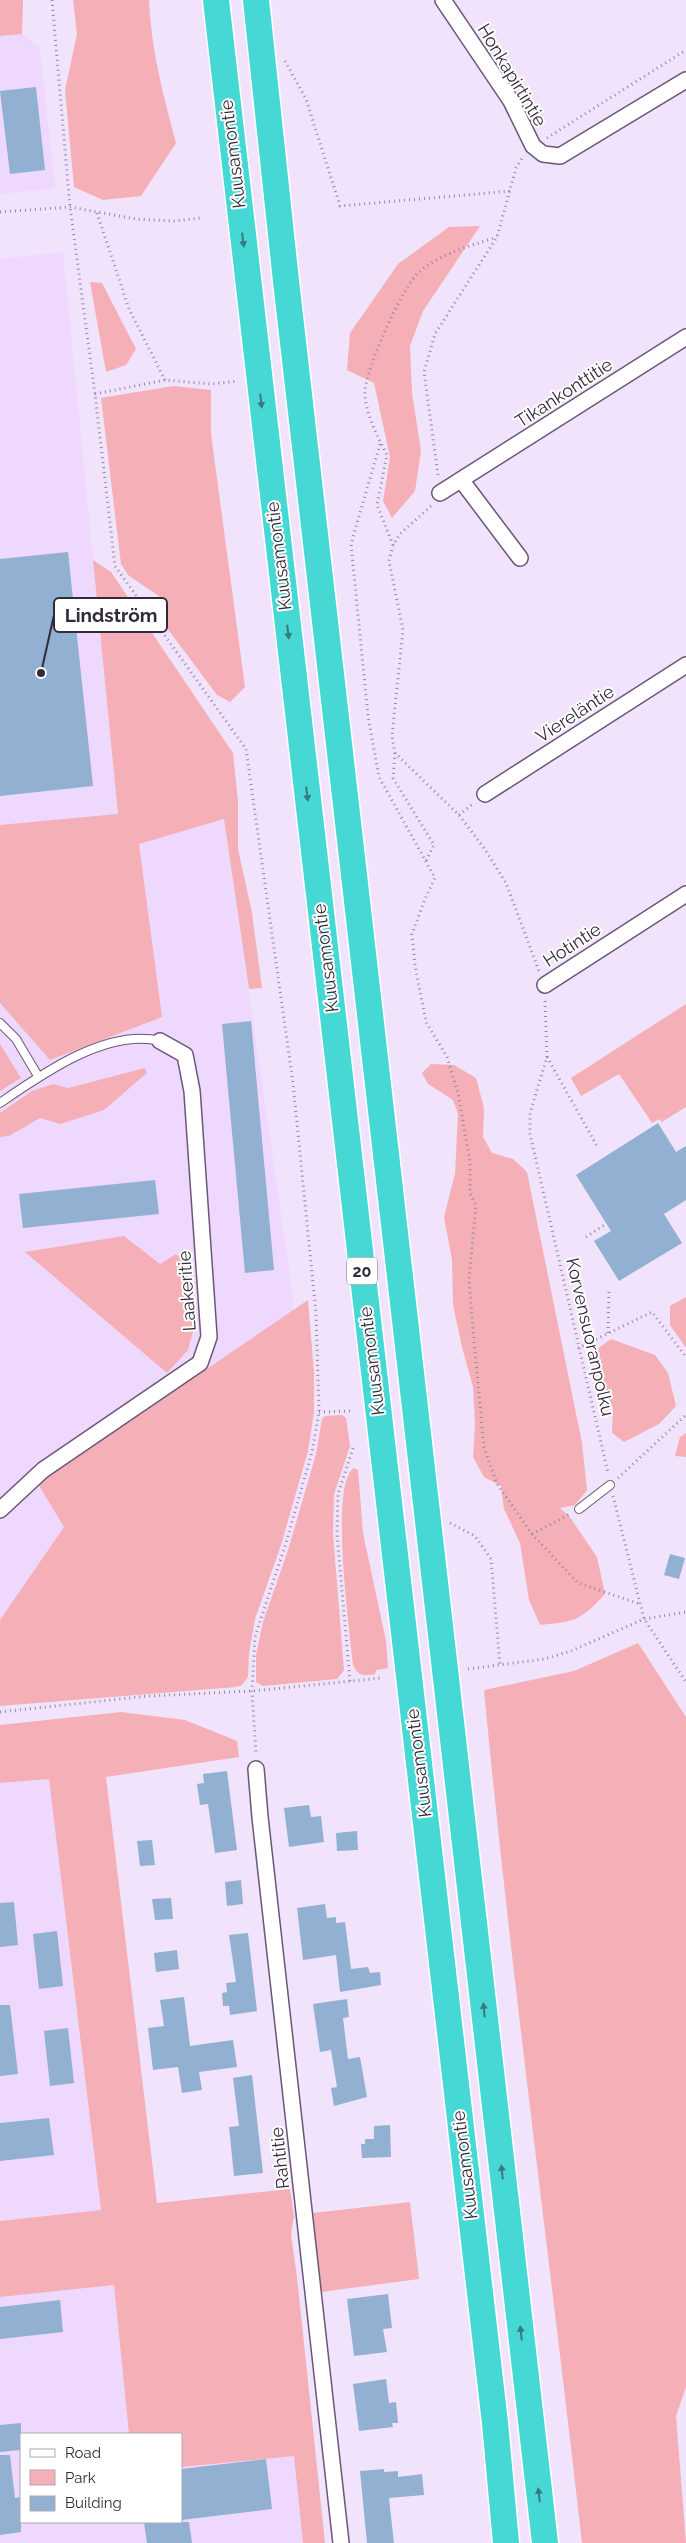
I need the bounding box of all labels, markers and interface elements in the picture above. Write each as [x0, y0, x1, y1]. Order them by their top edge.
street label: Honkapirtintie [474, 20, 551, 130]
street label: Kuusamontie [215, 98, 250, 210]
one-way arrow [239, 232, 247, 248]
street label: Tikankonttitie [511, 353, 617, 432]
one-way arrow [257, 393, 265, 409]
street label: Kuusamontie [261, 500, 296, 612]
callout: Lindström [54, 598, 167, 632]
text: Lindström [65, 604, 157, 626]
one-way arrow [284, 624, 292, 640]
street label: Viereläntie [532, 680, 618, 747]
one-way arrow [303, 786, 311, 802]
street label: Kuusamontie [308, 902, 343, 1014]
street label: Hotintie [539, 918, 605, 971]
street label: Laakeritie [173, 1250, 200, 1332]
street label: Korvensuoranpolku [562, 1256, 619, 1418]
road number: 20 [347, 1258, 377, 1284]
street label: Kuusamontie [354, 1305, 389, 1417]
street label: Kuusamontie [401, 1707, 436, 1819]
one-way arrow [480, 2002, 488, 2018]
street label: Kuusamontie [447, 2109, 482, 2221]
street label: Rahtitie [266, 2126, 293, 2190]
one-way arrow [498, 2163, 506, 2179]
one-way arrow [517, 2325, 525, 2341]
legend [20, 2433, 182, 2523]
text: Road [65, 2444, 101, 2462]
text: Park [65, 2469, 96, 2487]
one-way arrow [535, 2486, 543, 2502]
text: Building [65, 2494, 122, 2512]

